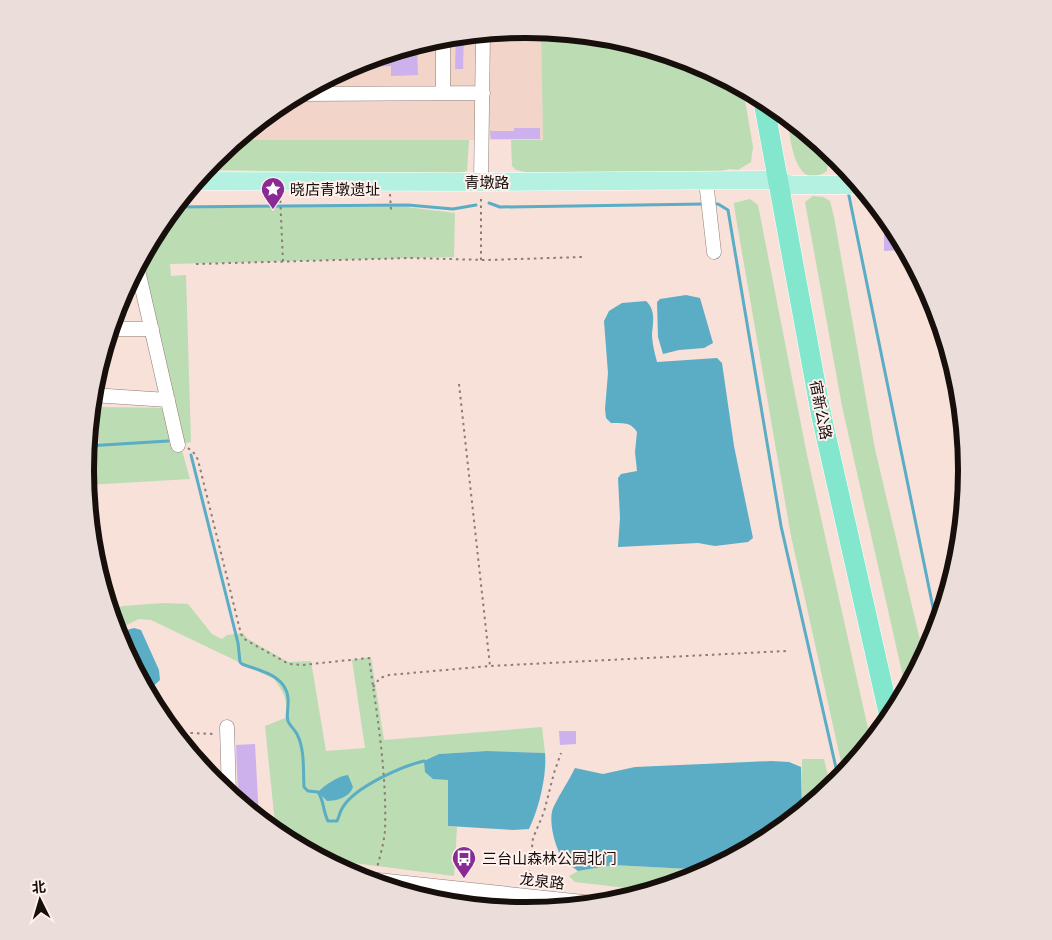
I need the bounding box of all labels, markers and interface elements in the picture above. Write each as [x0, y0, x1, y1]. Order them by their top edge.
street label: 青墩路 [464, 172, 510, 193]
place icon: 晓店青墩遗址 [260, 176, 286, 210]
place label: 晓店青墩遗址 [290, 179, 380, 200]
street label: 宿新公路 [805, 379, 837, 441]
bus stop icon: 三台山森林公园北门 [451, 845, 477, 879]
place label: 三台山森林公园北门 [482, 848, 617, 869]
street label: 龙泉路 [519, 868, 565, 894]
north arrow [15, 875, 65, 925]
text: 北 [31, 876, 47, 897]

